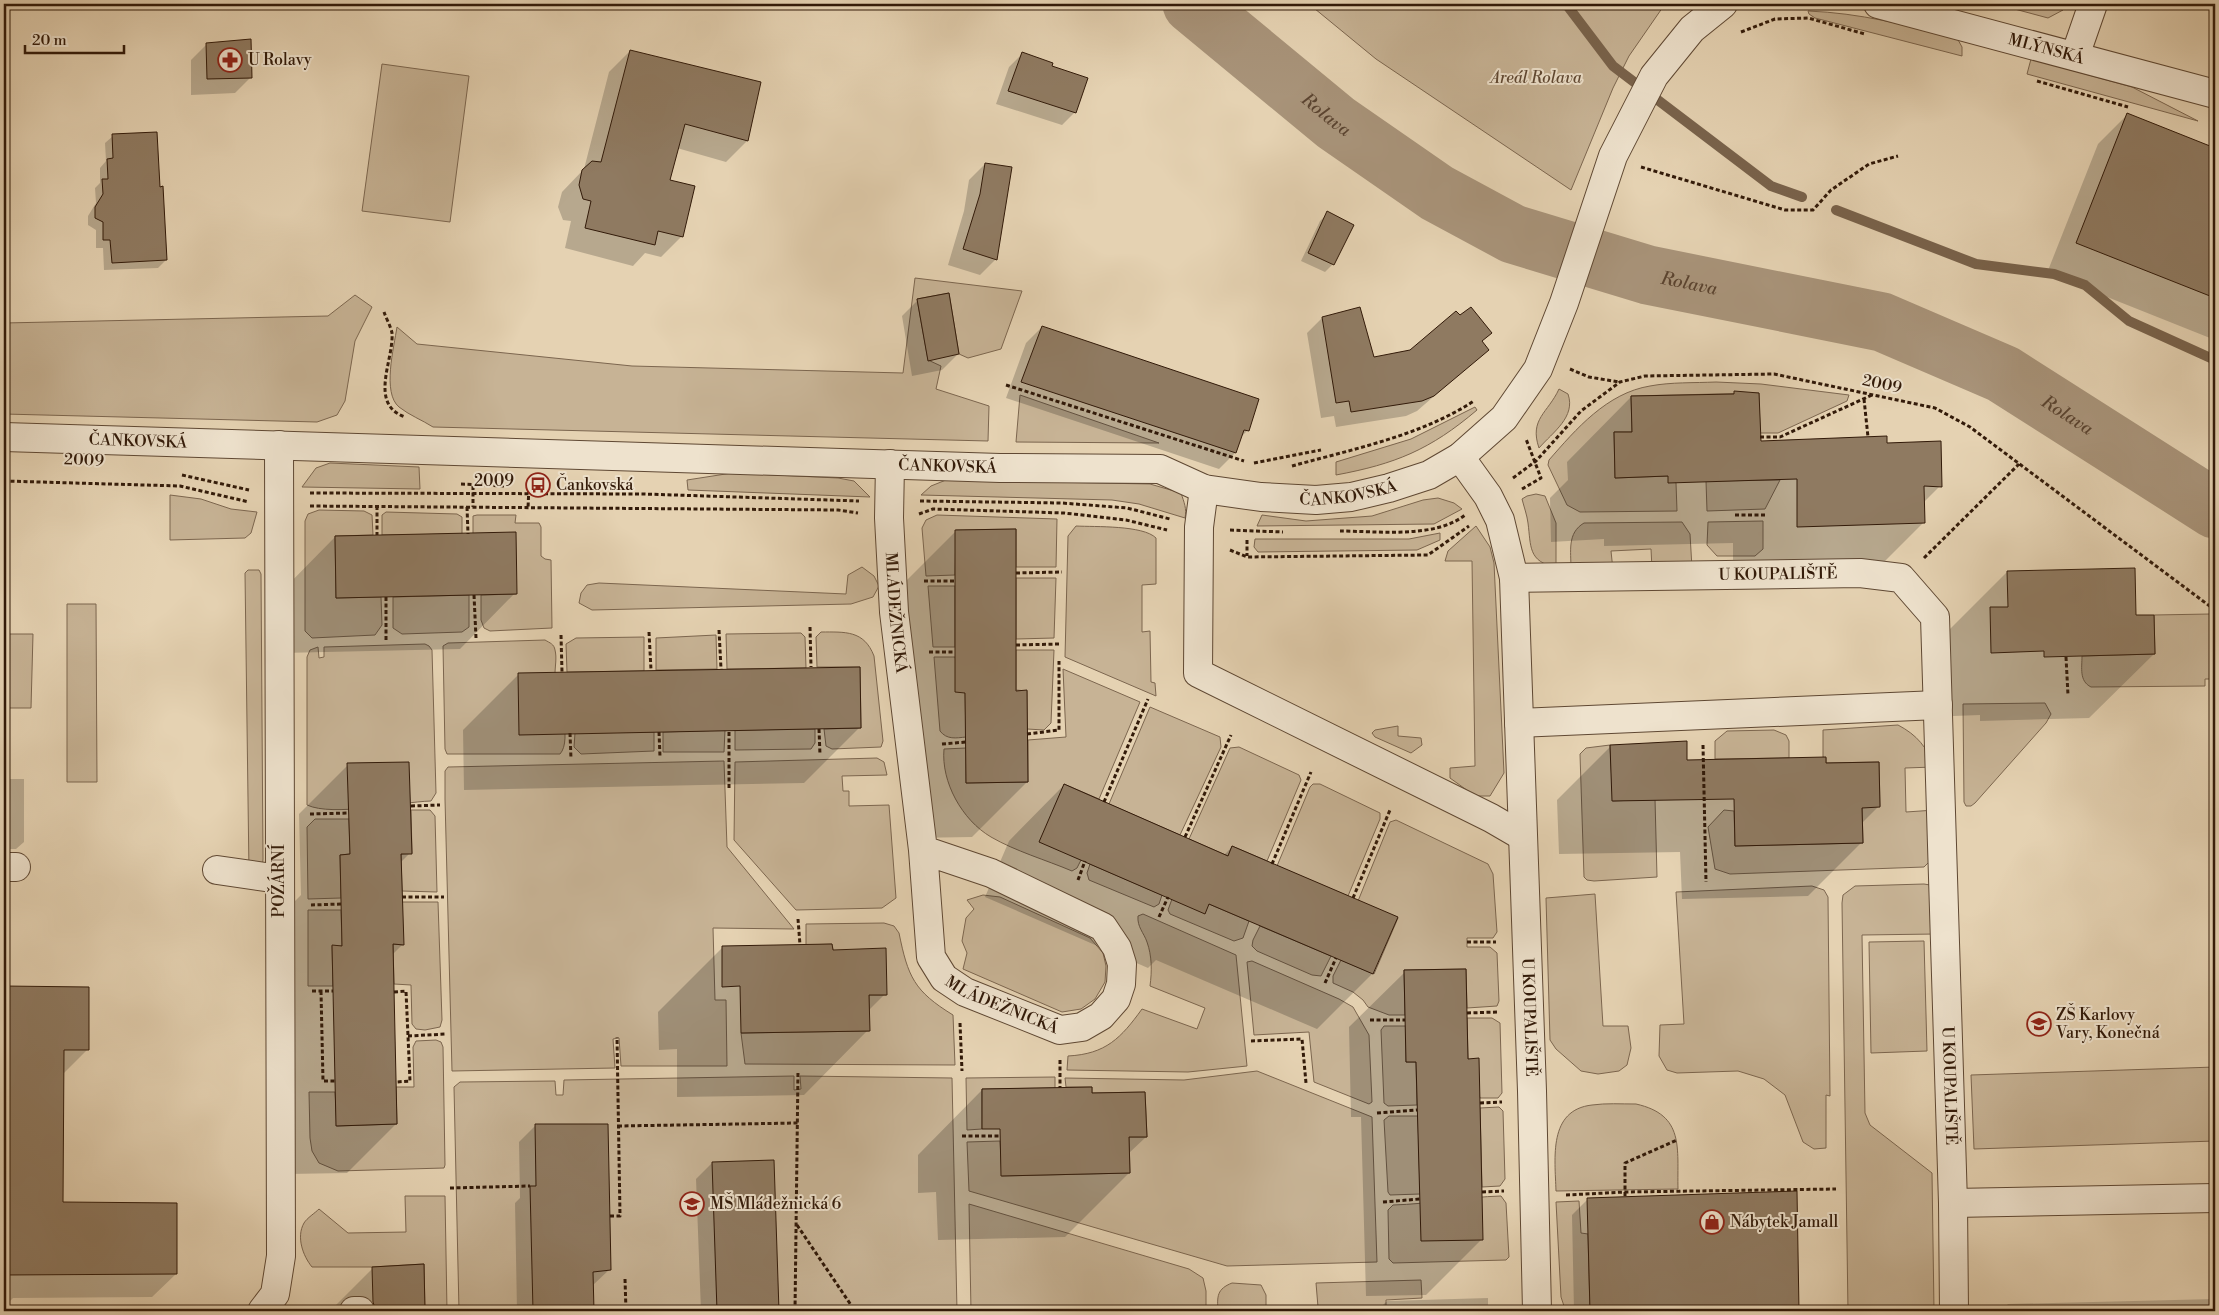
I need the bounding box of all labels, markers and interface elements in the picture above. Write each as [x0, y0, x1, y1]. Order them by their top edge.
scale bar [25, 22, 124, 54]
street label: MLÝNSKÁ [2006, 29, 2088, 69]
text: 20 m [32, 31, 67, 50]
pharmacy icon: U Rolavy [217, 47, 243, 73]
place label: U Rolavy [248, 50, 312, 70]
park label: Areál Rolava [1488, 68, 1582, 88]
water label: Rolava [1296, 87, 1356, 142]
water label: Rolava [1658, 266, 1720, 300]
street label: 2009 [1860, 370, 1904, 398]
water label: Rolava [2036, 390, 2099, 441]
street label: ČANKOVSKÁ [88, 428, 189, 453]
street label: 2009 [64, 449, 105, 471]
street label: ČANKOVSKÁ [898, 453, 998, 478]
street label: 2009 [474, 471, 514, 491]
bus stop icon: Čankovská [525, 472, 551, 498]
place label: Čankovská [556, 473, 634, 495]
street label: ČANKOVSKÁ [1299, 474, 1400, 511]
street label: MLÁDEŽNICKÁ [881, 552, 913, 675]
street label: U KOUPALIŠTĚ [1718, 561, 1838, 585]
street label: POŽÁRNÍ [267, 844, 289, 918]
street label: U KOUPALIŠTĚ [1517, 957, 1543, 1077]
street label: MLÁDEŽNICKÁ [941, 972, 1063, 1039]
place label: ZŠ Karlovy Vary, Konečná [2055, 1003, 2161, 1043]
school or university icon: ZŠ Karlovy Vary, Konečná [2026, 1011, 2052, 1037]
street label: U KOUPALIŠTĚ [1938, 1026, 1963, 1145]
school or university icon: MŠ Mládežnická 6 [679, 1191, 705, 1217]
place label: MŠ Mládežnická 6 [710, 1192, 842, 1214]
shop icon: Nábytek Jamall [1699, 1209, 1725, 1235]
place label: Nábytek Jamall [1730, 1212, 1838, 1232]

